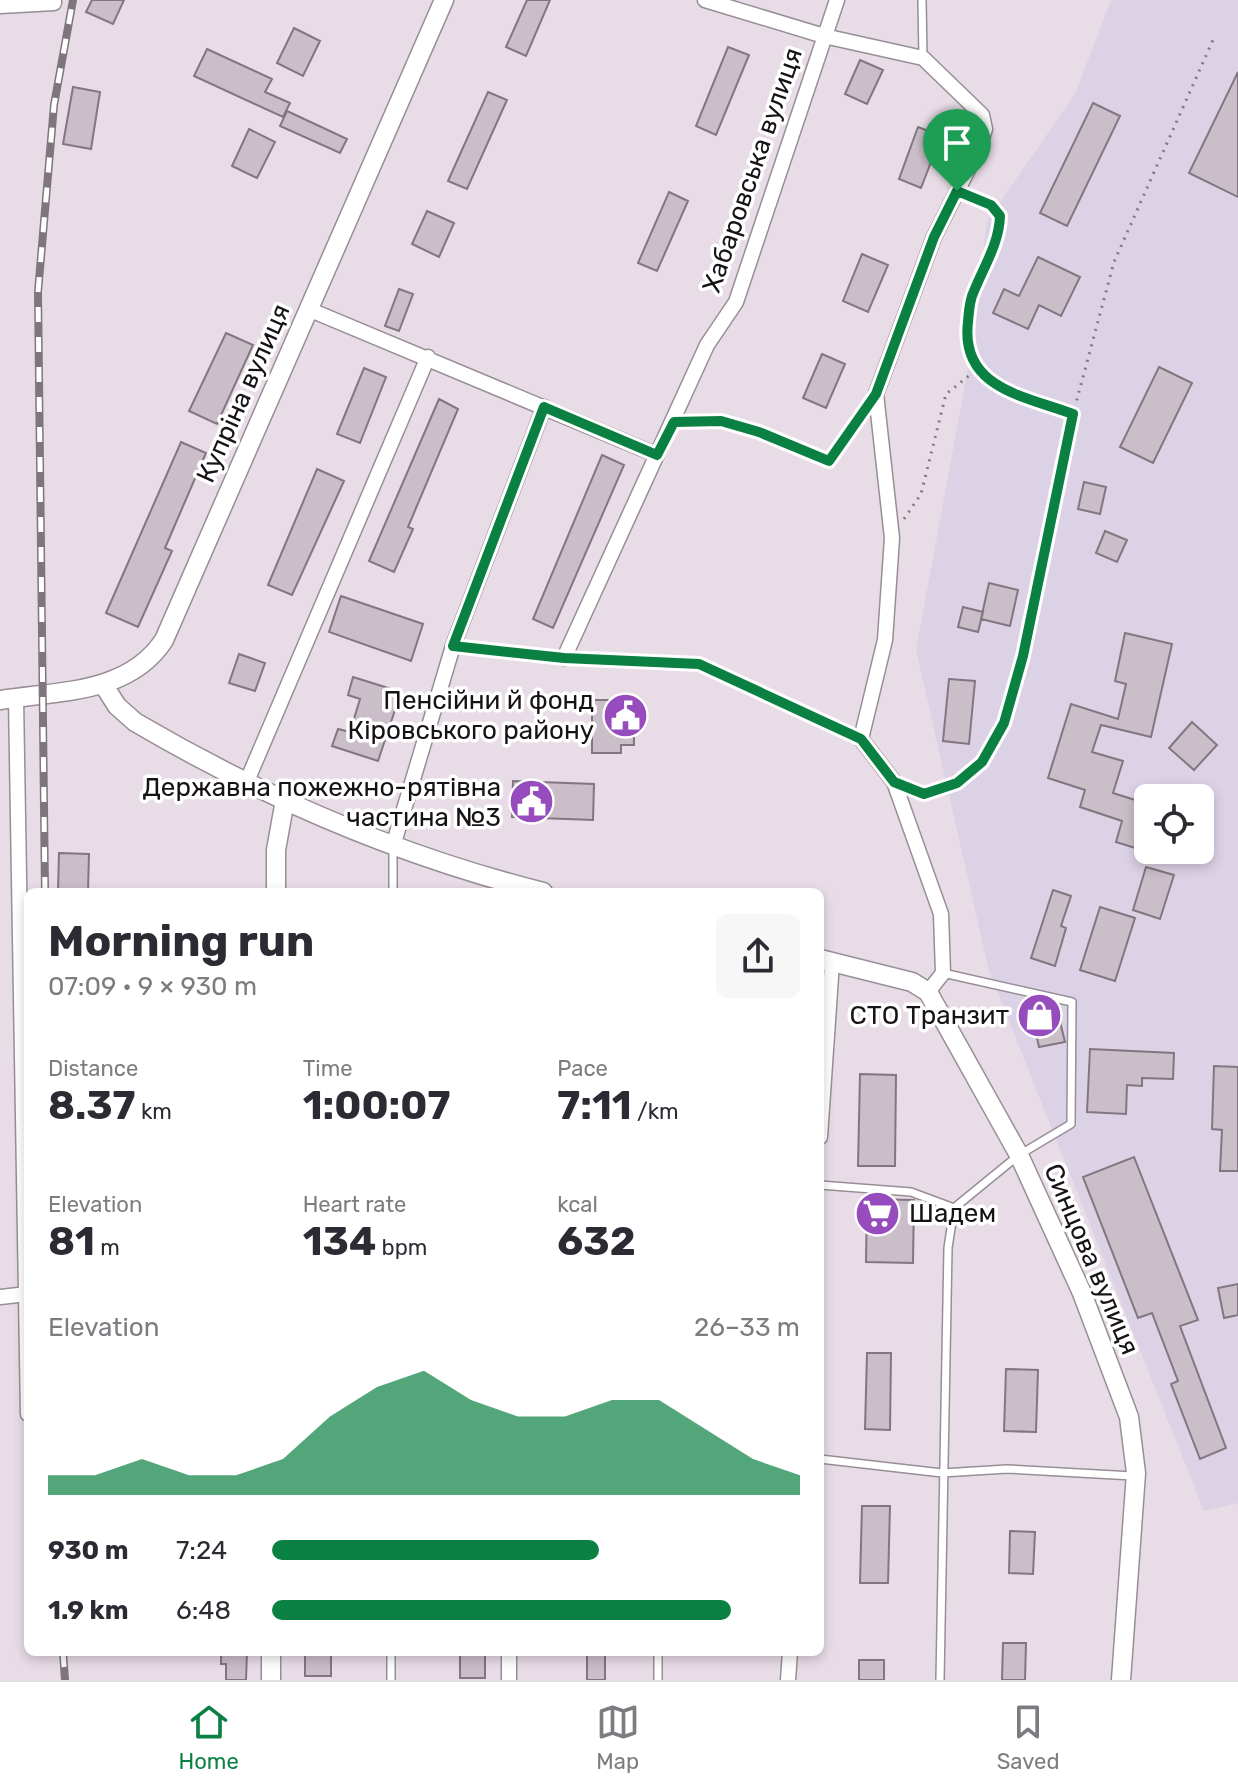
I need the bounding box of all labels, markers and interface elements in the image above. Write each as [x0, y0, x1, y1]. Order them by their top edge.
street label: Хабаровська вулиця [696, 44, 809, 296]
pin [923, 109, 991, 191]
icon: arrive [935, 121, 979, 165]
street label: Купріна вулиця [190, 299, 297, 487]
place label: Пенсійни й фонд Кіровського району [348, 685, 594, 746]
public building icon: Пенсійни й фонд Кіровського району [601, 691, 649, 739]
place label: Державна пожежно-рятівна частина №3 [142, 772, 501, 833]
public building icon: Державна пожежно-рятівна частина №3 [508, 778, 556, 826]
map controls [1134, 784, 1214, 864]
button: locate [1134, 784, 1214, 864]
button: share [716, 914, 800, 998]
text: Morning run [48, 915, 314, 967]
text: 07:09 · 9 × 930 m [48, 971, 257, 1002]
shop icon: СТО Транзит [1016, 991, 1064, 1039]
place label: СТО Транзит [849, 1000, 1009, 1031]
text: Distance [48, 1055, 138, 1082]
text: Time [303, 1055, 353, 1082]
text: Pace [557, 1055, 608, 1082]
text: 8.37 [48, 1082, 136, 1129]
text: 1:00:07 [303, 1082, 450, 1129]
text: 7:11 [557, 1082, 632, 1129]
text: km [136, 1098, 172, 1125]
text: /km [632, 1098, 679, 1125]
street label: Синцова вулиця [1037, 1159, 1146, 1359]
supermarket icon: Шадем [854, 1189, 902, 1237]
text: Elevation [48, 1191, 142, 1218]
text: Heart rate [303, 1191, 406, 1218]
text: kcal [557, 1191, 598, 1218]
place label: Шадем [909, 1198, 996, 1229]
text: 81 [48, 1218, 95, 1265]
text: 134 [303, 1218, 376, 1265]
text: 632 [557, 1218, 636, 1265]
text: m [95, 1234, 120, 1261]
text: bpm [376, 1234, 427, 1261]
text: Elevation [48, 1312, 159, 1343]
text: 26–33 m [694, 1312, 800, 1343]
text: 930 m [48, 1535, 129, 1566]
text: 7:24 [176, 1535, 227, 1566]
text: 1.9 km [48, 1595, 129, 1626]
text: 6:48 [176, 1595, 231, 1626]
tab: Home [178, 1700, 239, 1775]
tab: Map [596, 1700, 640, 1775]
tab: Saved [997, 1700, 1059, 1775]

